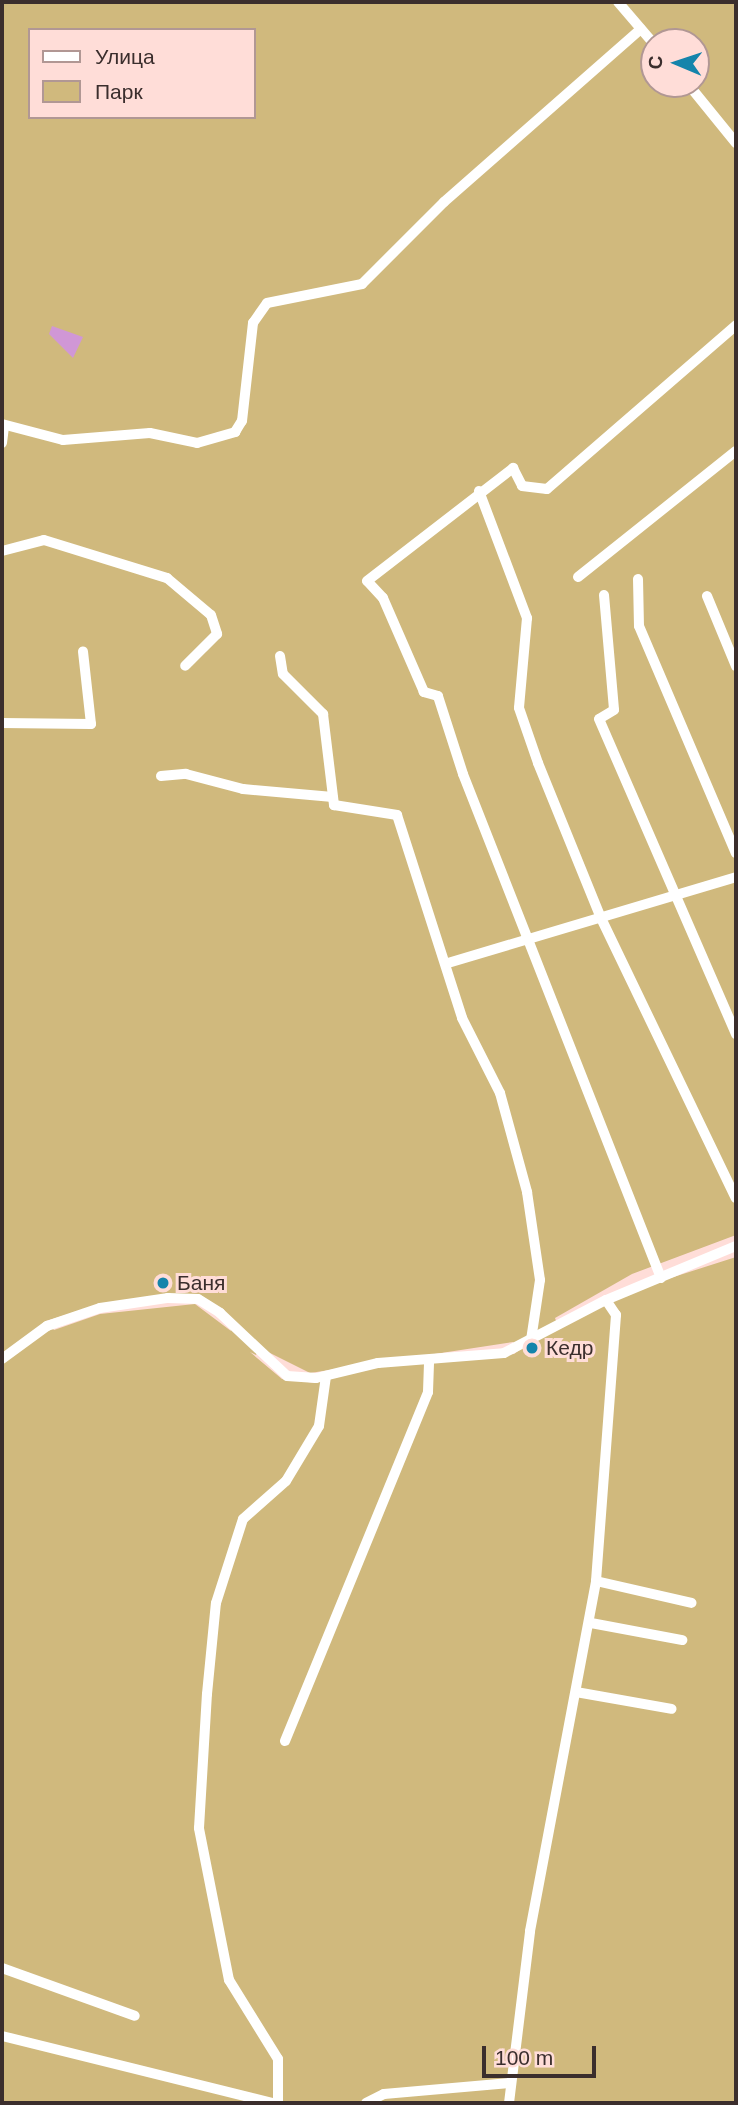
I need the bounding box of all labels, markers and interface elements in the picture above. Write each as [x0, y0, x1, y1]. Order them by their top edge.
legend [28, 28, 256, 119]
north arrow [640, 28, 710, 98]
text: Улица [95, 45, 155, 68]
text: С [645, 55, 666, 70]
text: Парк [95, 80, 143, 103]
place label: Баня [177, 1270, 225, 1296]
marker: Баня [155, 1275, 171, 1291]
place label: Кедр [546, 1335, 593, 1361]
marker: Кедр [524, 1340, 540, 1356]
scale bar [486, 2032, 600, 2076]
text: 100 m [495, 2046, 553, 2069]

